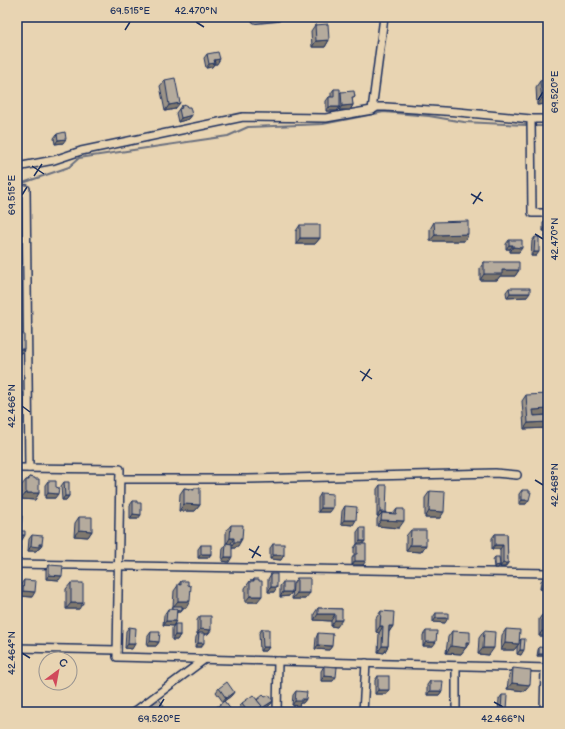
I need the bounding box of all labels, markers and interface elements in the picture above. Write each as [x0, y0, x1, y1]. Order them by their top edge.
text: 69.515°E [110, 5, 151, 17]
text: 42.470°N [175, 5, 217, 17]
text: 69.520°E [549, 70, 561, 113]
text: 69.515°E [6, 174, 18, 215]
text: 42.470°N [549, 218, 561, 260]
text: 42.466°N [6, 384, 18, 428]
text: 42.468°N [549, 463, 561, 507]
text: 42.464°N [6, 631, 18, 675]
north arrow [38, 651, 78, 691]
text: С [56, 655, 70, 671]
text: 69.520°E [138, 713, 181, 725]
text: 42.466°N [481, 713, 525, 725]

